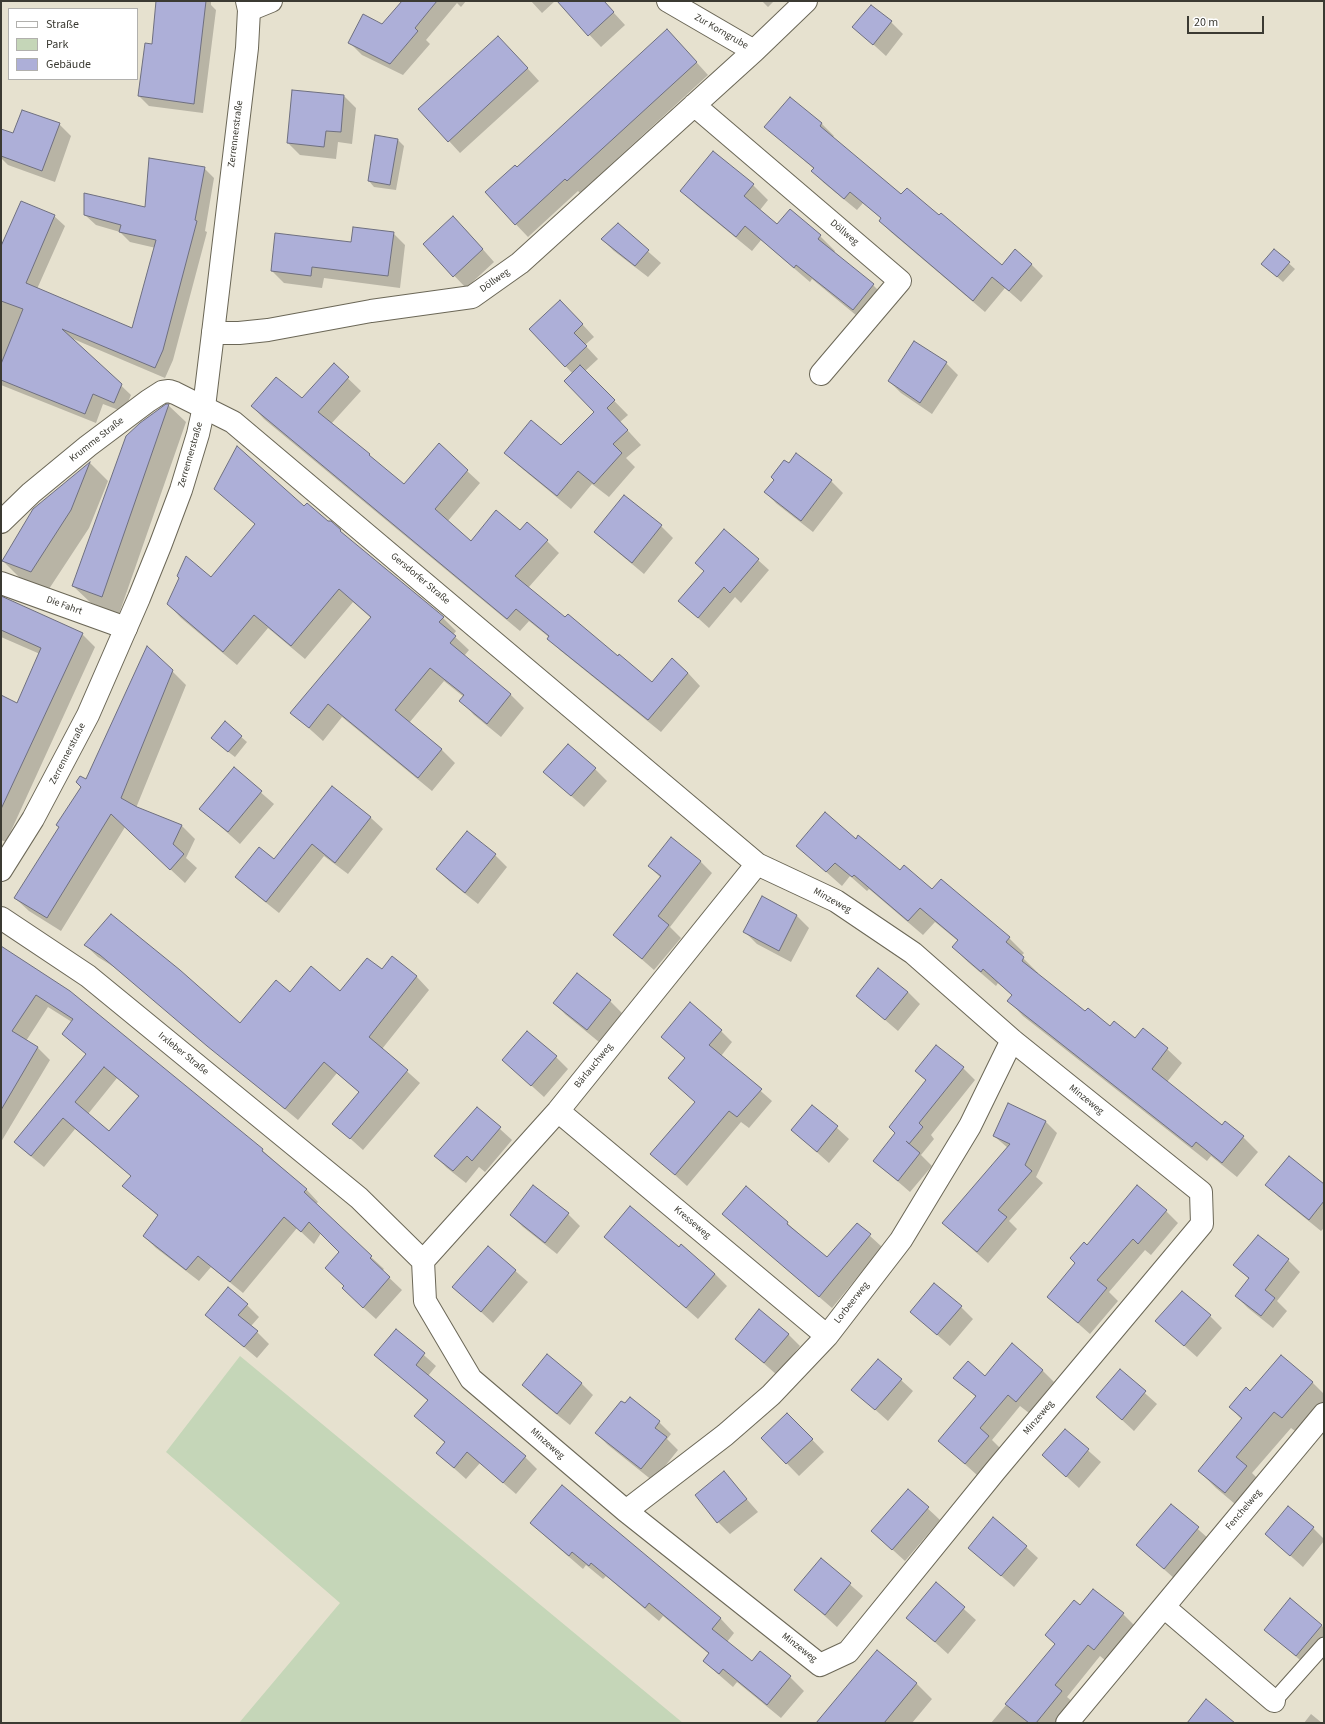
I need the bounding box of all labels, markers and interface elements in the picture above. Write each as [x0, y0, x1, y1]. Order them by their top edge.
legend [8, 8, 138, 80]
scale bar [1189, 8, 1266, 34]
street label: Zur Korngrube [692, 12, 750, 52]
text: 20 m [1194, 14, 1218, 31]
text: Straße [46, 16, 79, 33]
text: Park [46, 36, 68, 53]
text: Gebäude [46, 56, 91, 73]
street label: Zerrennerstraße [226, 100, 246, 168]
street label: Döllweg [827, 218, 861, 248]
street label: Döllweg [478, 266, 512, 296]
street label: Krumme Straße [67, 415, 127, 465]
street label: Zerrennerstraße [176, 421, 206, 489]
street label: Gersdorfer Straße [388, 551, 452, 607]
street label: Die Fahrt [44, 594, 84, 618]
street label: Zerrennerstraße [47, 721, 89, 787]
street label: Minzeweg [811, 886, 853, 916]
street label: Irxleber Straße [155, 1030, 211, 1078]
street label: Bärlauchweg [572, 1041, 616, 1091]
street label: Minzeweg [1066, 1082, 1106, 1118]
street label: Kresseweg [671, 1204, 713, 1242]
street label: Lorbeerweg [832, 1280, 872, 1326]
street label: Minzeweg [1021, 1398, 1057, 1438]
street label: Minzeweg [527, 1426, 567, 1462]
street label: Fenchelweg [1223, 1487, 1265, 1533]
street label: Minzeweg [779, 1631, 819, 1665]

